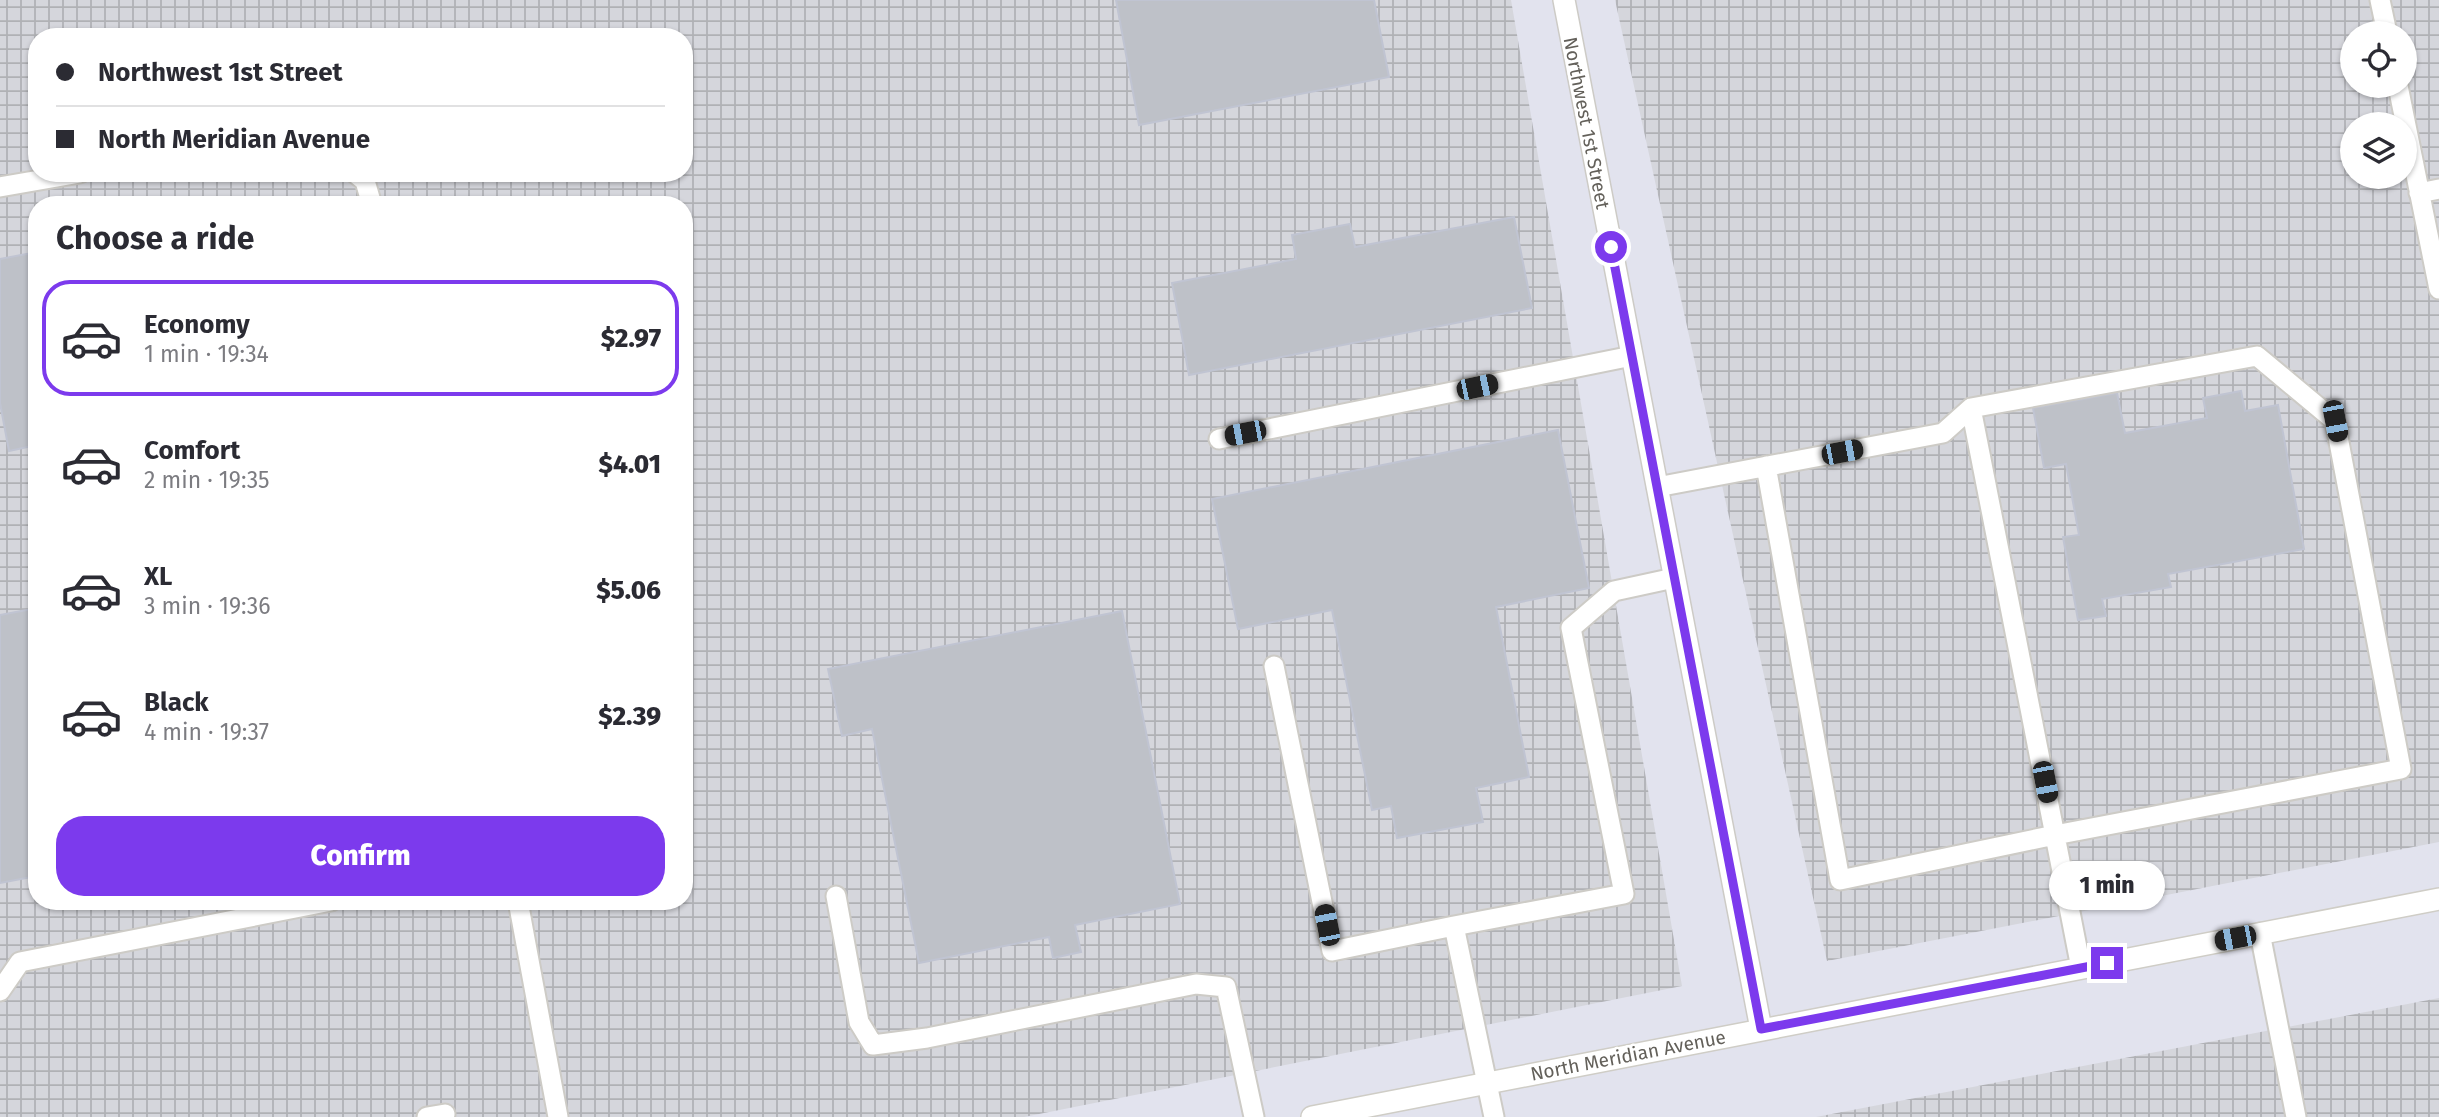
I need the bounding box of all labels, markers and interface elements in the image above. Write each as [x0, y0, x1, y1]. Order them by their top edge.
map controls [2340, 21, 2417, 189]
button: locate [2340, 21, 2417, 98]
street label: Northwest 1st Street [1559, 35, 1614, 211]
text: Northwest 1st Street [98, 57, 343, 88]
button: layers [2340, 112, 2417, 189]
text: North Meridian Avenue [98, 124, 370, 155]
text: Choose a ride [56, 219, 254, 257]
route start [1595, 231, 1627, 263]
icon: car [60, 307, 123, 370]
text: Economy [144, 309, 250, 340]
text: $2.97 [601, 323, 661, 354]
text: 1 min · 19:34 [144, 340, 269, 368]
car [1455, 372, 1500, 402]
car [2321, 398, 2350, 444]
car [1223, 419, 1268, 447]
icon: car [60, 433, 123, 496]
text: Comfort [144, 435, 240, 466]
car [1820, 438, 1865, 466]
text: $4.01 [599, 449, 661, 480]
text: 2 min · 19:35 [144, 466, 270, 494]
icon: car [60, 559, 123, 622]
text: XL [144, 561, 172, 592]
text: $5.06 [596, 575, 661, 606]
text: 3 min · 19:36 [144, 592, 270, 620]
icon: car [60, 685, 123, 748]
text: Black [144, 687, 209, 718]
text: $2.39 [598, 701, 661, 732]
text: 4 min · 19:37 [144, 718, 269, 746]
car [2031, 759, 2060, 805]
button: Confirm [56, 816, 665, 896]
callout: 1 min [2049, 862, 2165, 911]
text: 1 min [2079, 871, 2135, 899]
car [1313, 902, 1342, 948]
car [2213, 924, 2258, 952]
route end [2091, 947, 2123, 979]
street label: North Meridian Avenue [1528, 1025, 1728, 1086]

